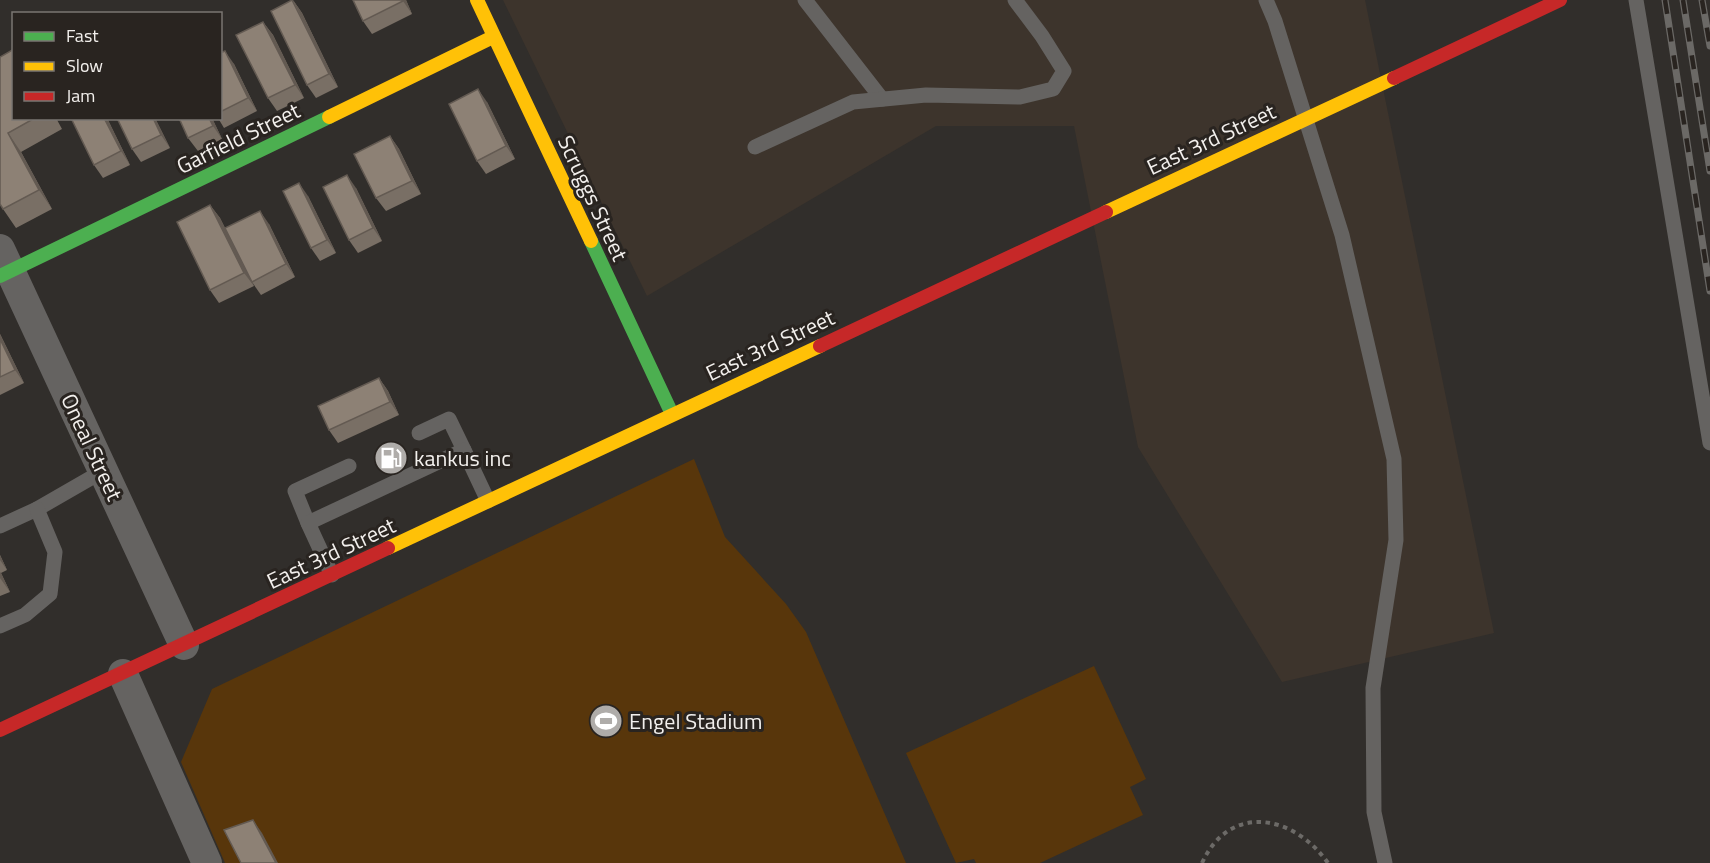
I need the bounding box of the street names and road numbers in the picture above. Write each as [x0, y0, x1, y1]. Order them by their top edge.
street label: Garfield Street [170, 93, 306, 183]
street label: East 3rd Street [1141, 94, 1281, 184]
street label: Scruggs Street [549, 130, 637, 267]
street label: East 3rd Street [700, 300, 840, 390]
street label: Oneal Street [52, 388, 132, 507]
street label: East 3rd Street [261, 508, 401, 598]

